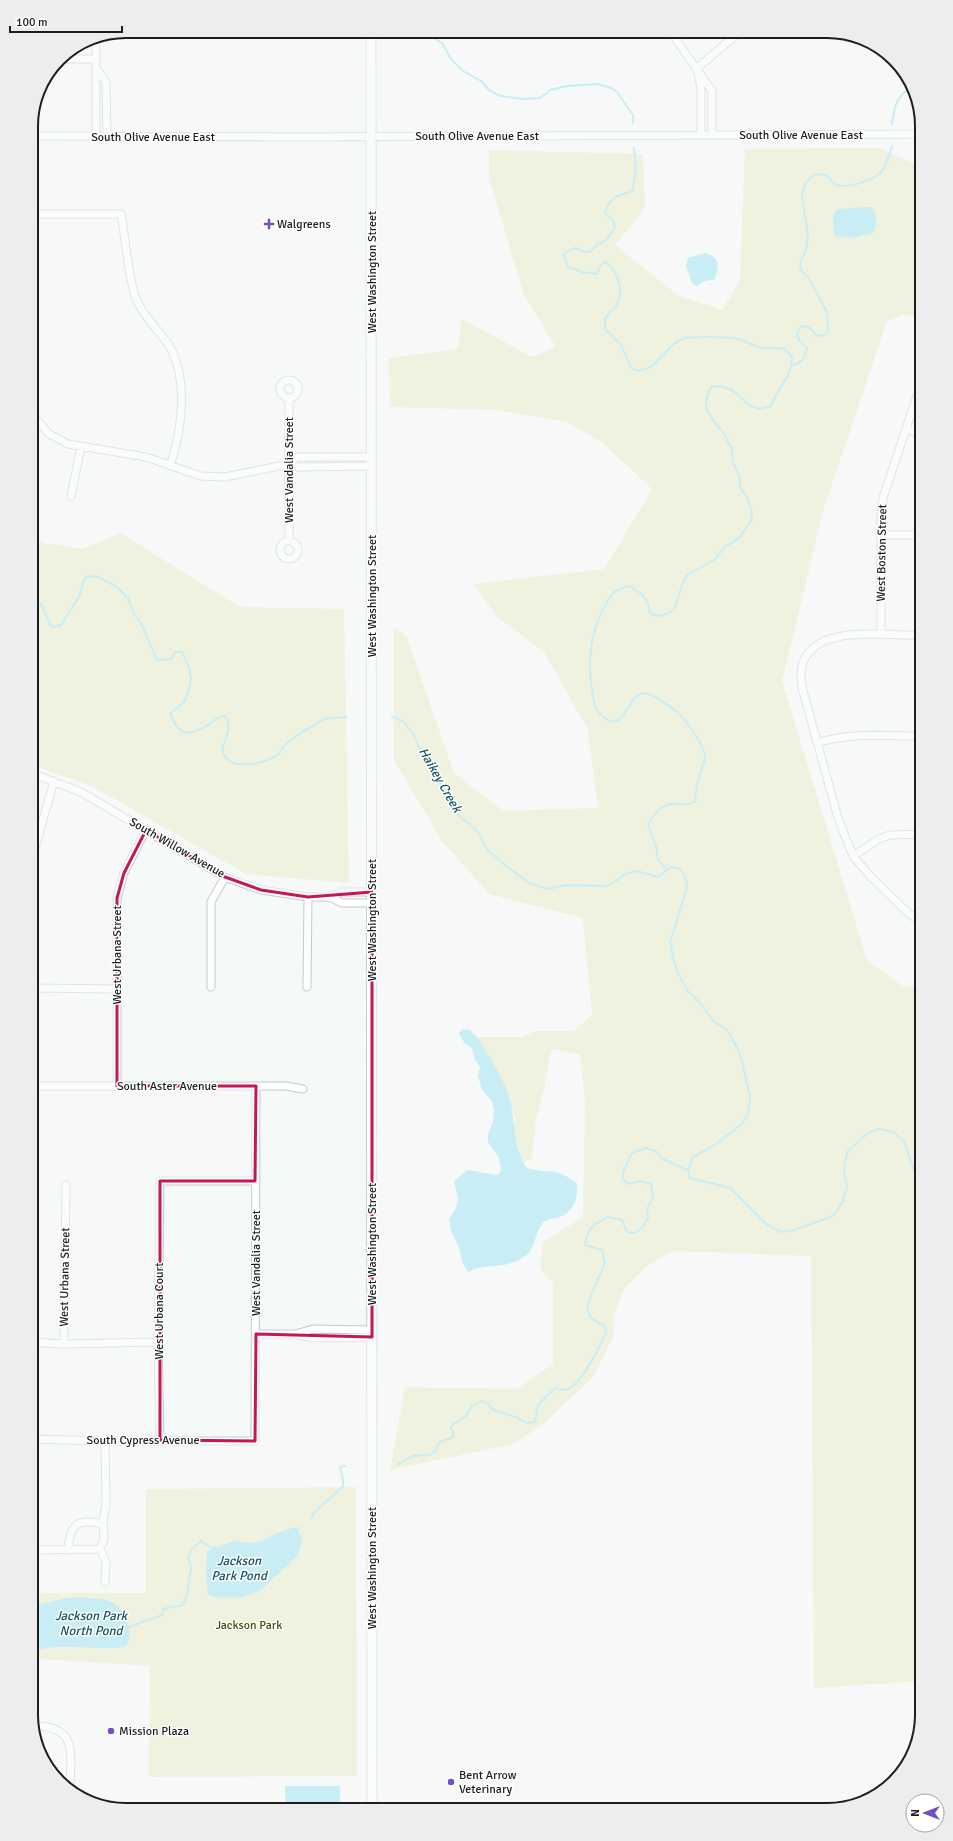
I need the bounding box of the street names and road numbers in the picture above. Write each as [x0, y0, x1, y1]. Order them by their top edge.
street label: South Olive Avenue East [739, 128, 863, 143]
street label: South Olive Avenue East [415, 129, 539, 144]
street label: South Olive Avenue East [91, 130, 215, 145]
street label: West Washington Street [365, 211, 380, 333]
street label: West Vandalia Street [282, 417, 297, 523]
street label: West Boston Street [874, 504, 890, 602]
street label: West Washington Street [365, 535, 380, 657]
street label: South Willow Avenue [126, 814, 228, 882]
street label: West Washington Street [365, 859, 380, 981]
street label: West Urbana Street [110, 905, 125, 1005]
street label: South Aster Avenue [117, 1079, 217, 1094]
street label: West Washington Street [365, 1183, 380, 1305]
street label: West Vandalia Street [249, 1210, 264, 1316]
street label: West Urbana Street [57, 1227, 73, 1327]
street label: West Urbana Court [152, 1263, 167, 1359]
street label: South Cypress Avenue [87, 1433, 199, 1448]
street label: West Washington Street [365, 1507, 380, 1629]

